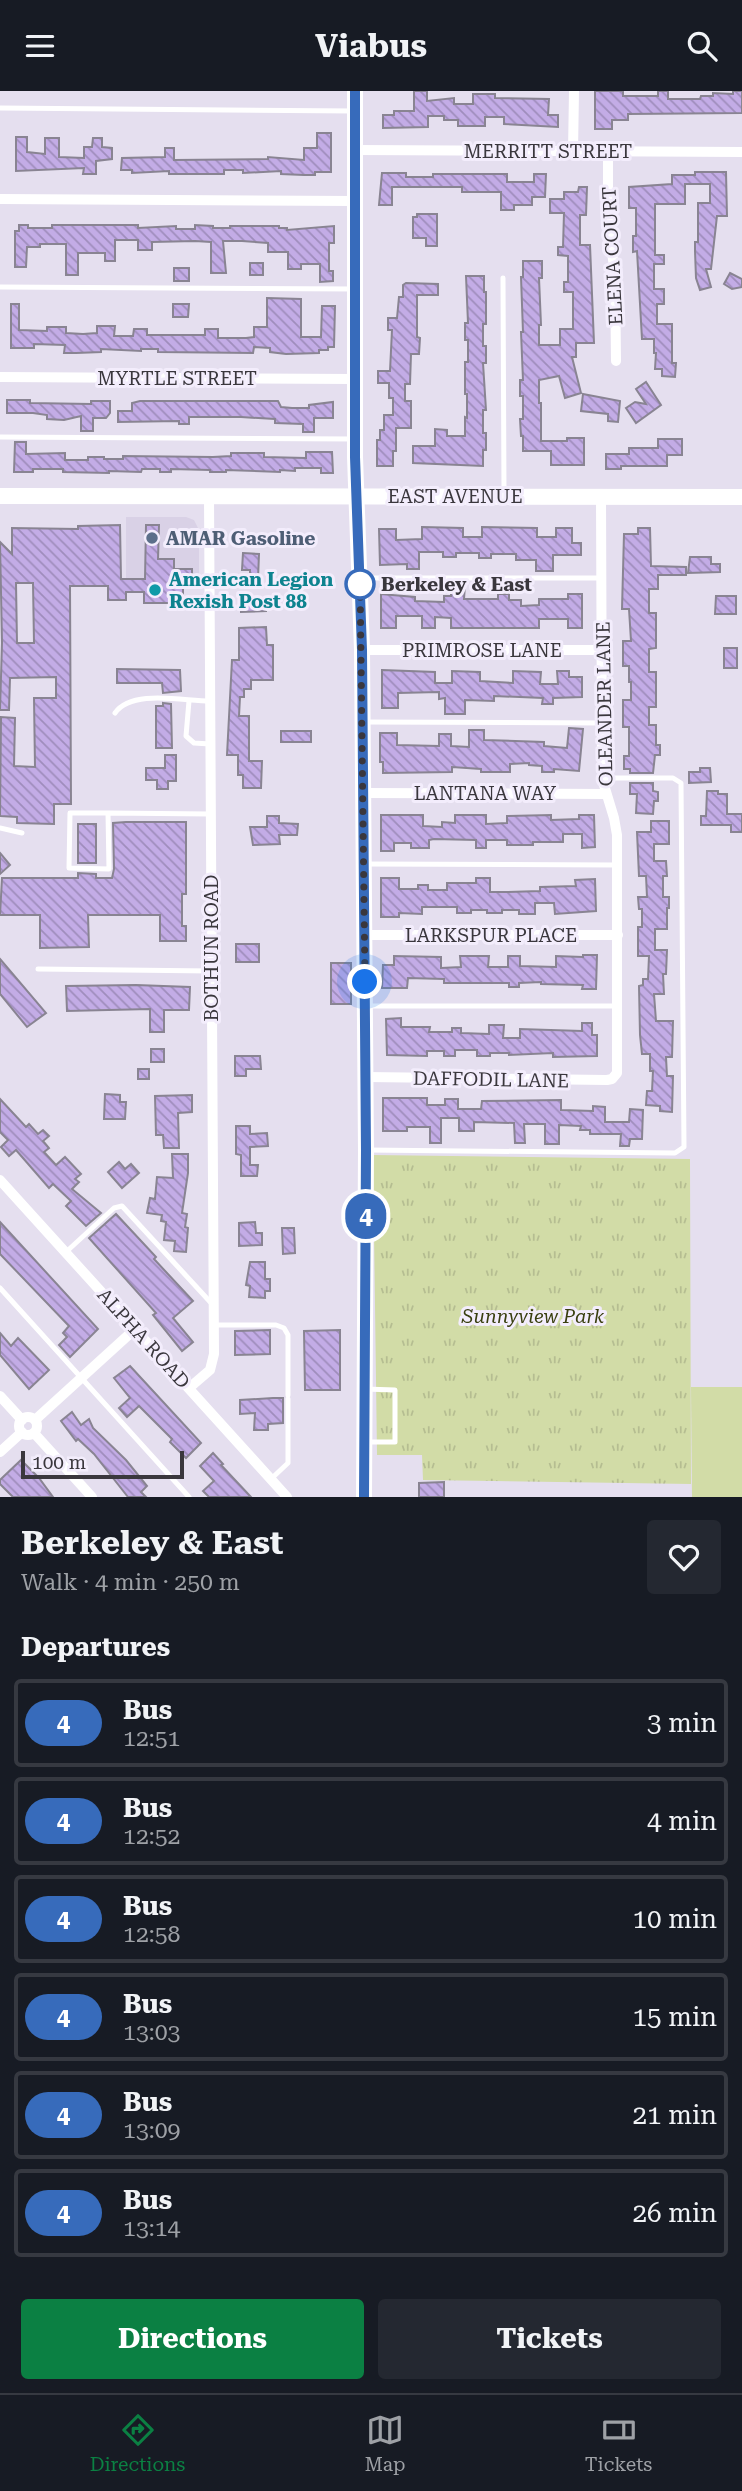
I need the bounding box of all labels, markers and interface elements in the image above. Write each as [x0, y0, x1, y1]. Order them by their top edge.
icon: menu [21, 27, 59, 65]
text: Viabus [315, 27, 427, 65]
icon: search [683, 27, 721, 65]
street label: MERRITT STREET [464, 140, 632, 163]
street label: ELENA COURT [597, 186, 628, 326]
street label: MYRTLE STREET [97, 367, 257, 390]
street label: EAST AVENUE [387, 485, 523, 508]
place label: AMAR Gasoline [166, 527, 316, 550]
marker: AMAR Gasoline [144, 530, 160, 546]
place label: American Legion Rexish Post 88 [169, 568, 334, 613]
marker: Berkeley & East [345, 569, 375, 599]
place label: Berkeley & East [381, 573, 532, 596]
marker: American Legion Rexish Post 88 [147, 582, 163, 598]
street label: OLEANDER LANE [592, 621, 617, 787]
street label: PRIMROSE LANE [402, 639, 562, 662]
street label: LANTANA WAY [414, 782, 556, 805]
street label: BOTHUN ROAD [200, 874, 223, 1022]
street label: LARKSPUR PLACE [405, 924, 577, 947]
your location [347, 964, 382, 999]
street label: DAFFODIL LANE [413, 1067, 569, 1092]
line badge: 4 [343, 1193, 389, 1239]
text: 4 [359, 1202, 373, 1230]
street label: ALPHA ROAD [93, 1284, 195, 1393]
park label: Sunnyview Park [461, 1305, 605, 1328]
scale bar [21, 1448, 184, 1480]
text: 100 m [32, 1451, 86, 1474]
button: heart [647, 1520, 721, 1594]
text: Berkeley & East [21, 1523, 283, 1562]
text: Walk · 4 min · 250 m [21, 1569, 240, 1596]
text: Departures [21, 1632, 170, 1662]
text: Bus [123, 1695, 172, 1725]
text: 3 min [647, 1708, 717, 1738]
text: 4 [57, 1709, 70, 1737]
text: 12:51 [123, 1725, 180, 1752]
text: Bus [123, 1793, 172, 1823]
text: 4 min [647, 1806, 717, 1836]
text: 4 [57, 1807, 70, 1835]
text: 12:52 [123, 1823, 180, 1850]
text: Bus [123, 1891, 172, 1921]
text: 10 min [633, 1904, 717, 1934]
text: 4 [57, 1905, 70, 1933]
text: 12:58 [123, 1921, 180, 1948]
text: Bus [123, 1989, 172, 2019]
text: 15 min [633, 2002, 717, 2032]
text: 4 [57, 2003, 70, 2031]
text: 13:03 [123, 2019, 180, 2046]
text: Bus [123, 2087, 172, 2117]
text: 21 min [633, 2100, 717, 2130]
text: 4 [57, 2101, 70, 2129]
text: 13:09 [123, 2117, 180, 2144]
text: Bus [123, 2185, 172, 2215]
text: 26 min [633, 2198, 717, 2228]
text: 4 [57, 2199, 70, 2227]
text: 13:14 [123, 2215, 180, 2242]
button: Directions [21, 2299, 364, 2379]
button: Tickets [378, 2299, 721, 2379]
tab: Directions [90, 2411, 185, 2476]
tab: Map [365, 2411, 405, 2476]
tab: Tickets [585, 2411, 652, 2476]

